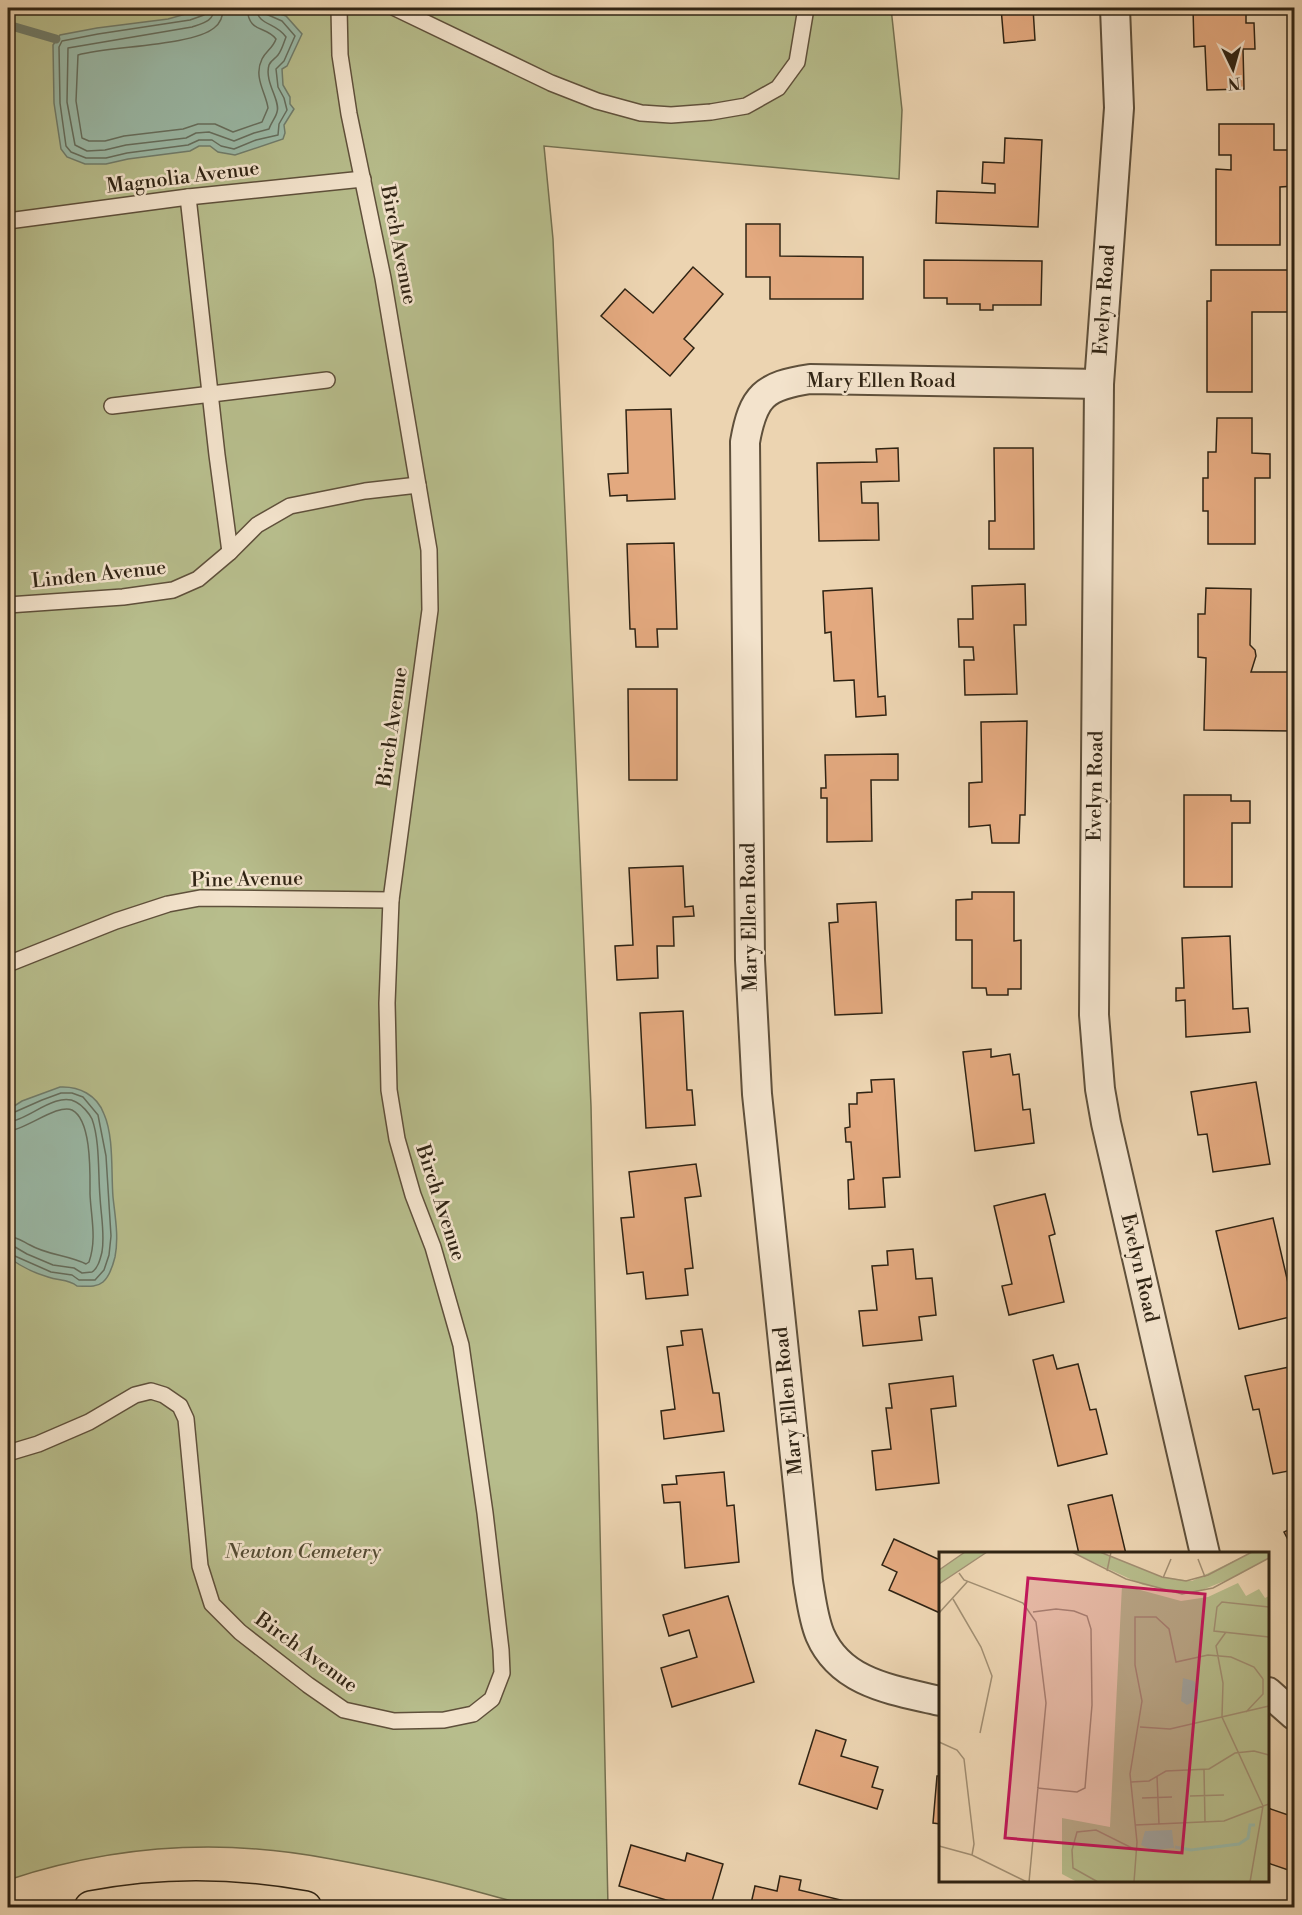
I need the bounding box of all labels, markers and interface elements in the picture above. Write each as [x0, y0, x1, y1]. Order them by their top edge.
north arrow [1203, 39, 1263, 99]
text: N [1227, 72, 1241, 93]
street label: Magnolia Avenue [105, 156, 261, 200]
street label: Birch Avenue [374, 182, 422, 307]
street label: Evelyn Road [1089, 243, 1121, 356]
street label: Mary Ellen Road [806, 369, 956, 394]
street label: Linden Avenue [30, 556, 168, 594]
street label: Birch Avenue [372, 665, 414, 790]
street label: Evelyn Road [1083, 730, 1109, 842]
street label: Mary Ellen Road [736, 842, 764, 992]
street label: Pine Avenue [191, 867, 303, 893]
street label: Birch Avenue [409, 1141, 471, 1264]
street label: Evelyn Road [1114, 1211, 1164, 1326]
street label: Mary Ellen Road [769, 1325, 809, 1476]
park label: Newton Cemetery [224, 1540, 381, 1565]
inset map [939, 1552, 1269, 1882]
street label: Birch Avenue [249, 1607, 362, 1699]

